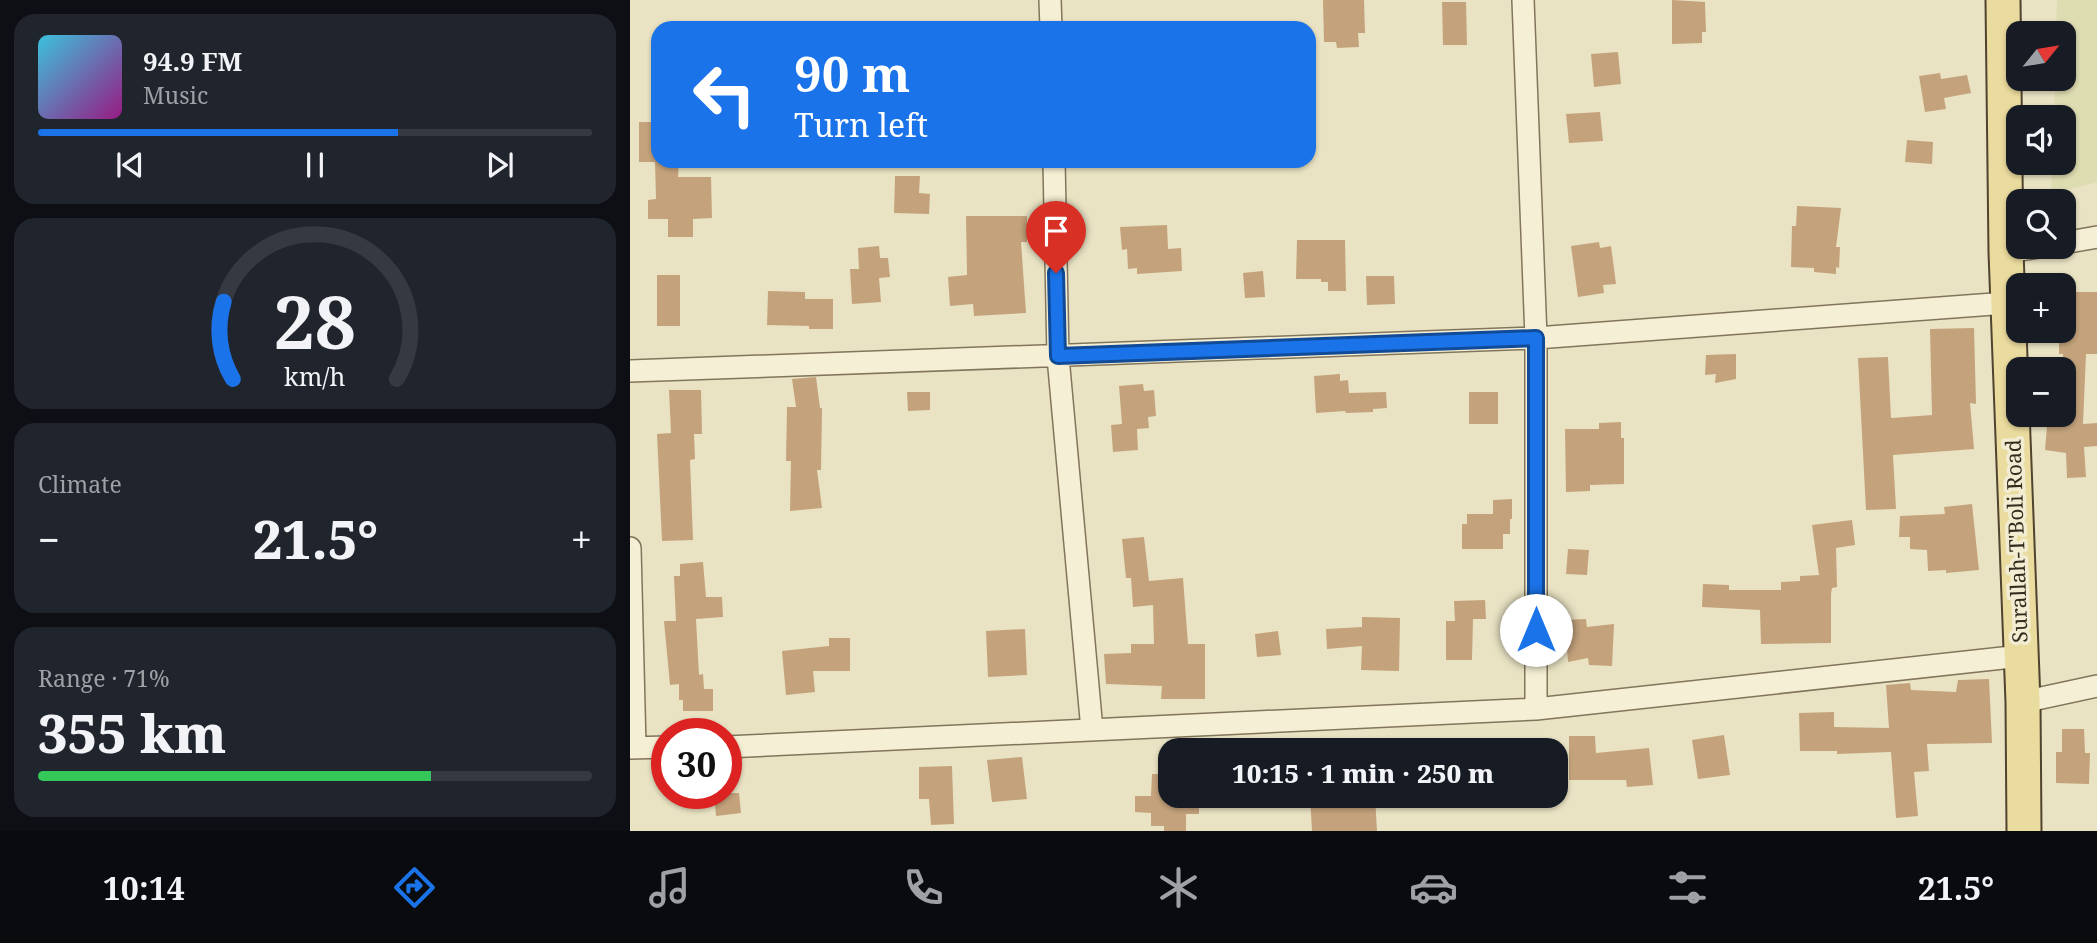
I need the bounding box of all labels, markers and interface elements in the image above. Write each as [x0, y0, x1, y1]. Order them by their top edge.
north arrow [2006, 21, 2076, 91]
map controls [2006, 21, 2076, 427]
text: 90 m [794, 40, 910, 106]
text: 94.9 FM [143, 43, 242, 79]
icon: left [679, 49, 770, 140]
text: Music [143, 79, 208, 111]
text: Turn left [794, 103, 928, 146]
button: sound [2006, 105, 2076, 175]
icon: previous [111, 146, 149, 184]
icon: pause [296, 146, 334, 184]
icon: next [481, 146, 519, 184]
button: search [2006, 189, 2076, 259]
pin [1026, 201, 1086, 273]
icon: arrive [1037, 212, 1075, 250]
text: 28 [274, 272, 356, 371]
button: + [2006, 273, 2076, 343]
button: − [2006, 357, 2076, 427]
text: km/h [284, 359, 346, 393]
street label: Surallah-T'Boli Road [1998, 439, 2034, 643]
text: Climate [38, 468, 122, 500]
text: 21.5° [253, 503, 378, 574]
text: − [38, 513, 60, 565]
text: + [571, 513, 592, 565]
position arrow [1499, 593, 1573, 667]
text: Range · 71% [38, 662, 170, 694]
text: 355 km [38, 697, 226, 768]
speed limit sign: 30 [651, 718, 742, 809]
text: 10:15 · 1 min · 250 m [1232, 755, 1494, 791]
icon: directions [390, 863, 439, 912]
icon: music [645, 863, 694, 912]
icon: phone [899, 863, 948, 912]
icon: climate [1154, 863, 1203, 912]
icon: car [1409, 863, 1458, 912]
icon: filters [1663, 863, 1712, 912]
text: 10:14 [103, 866, 185, 909]
text: 21.5° [1918, 866, 1994, 909]

